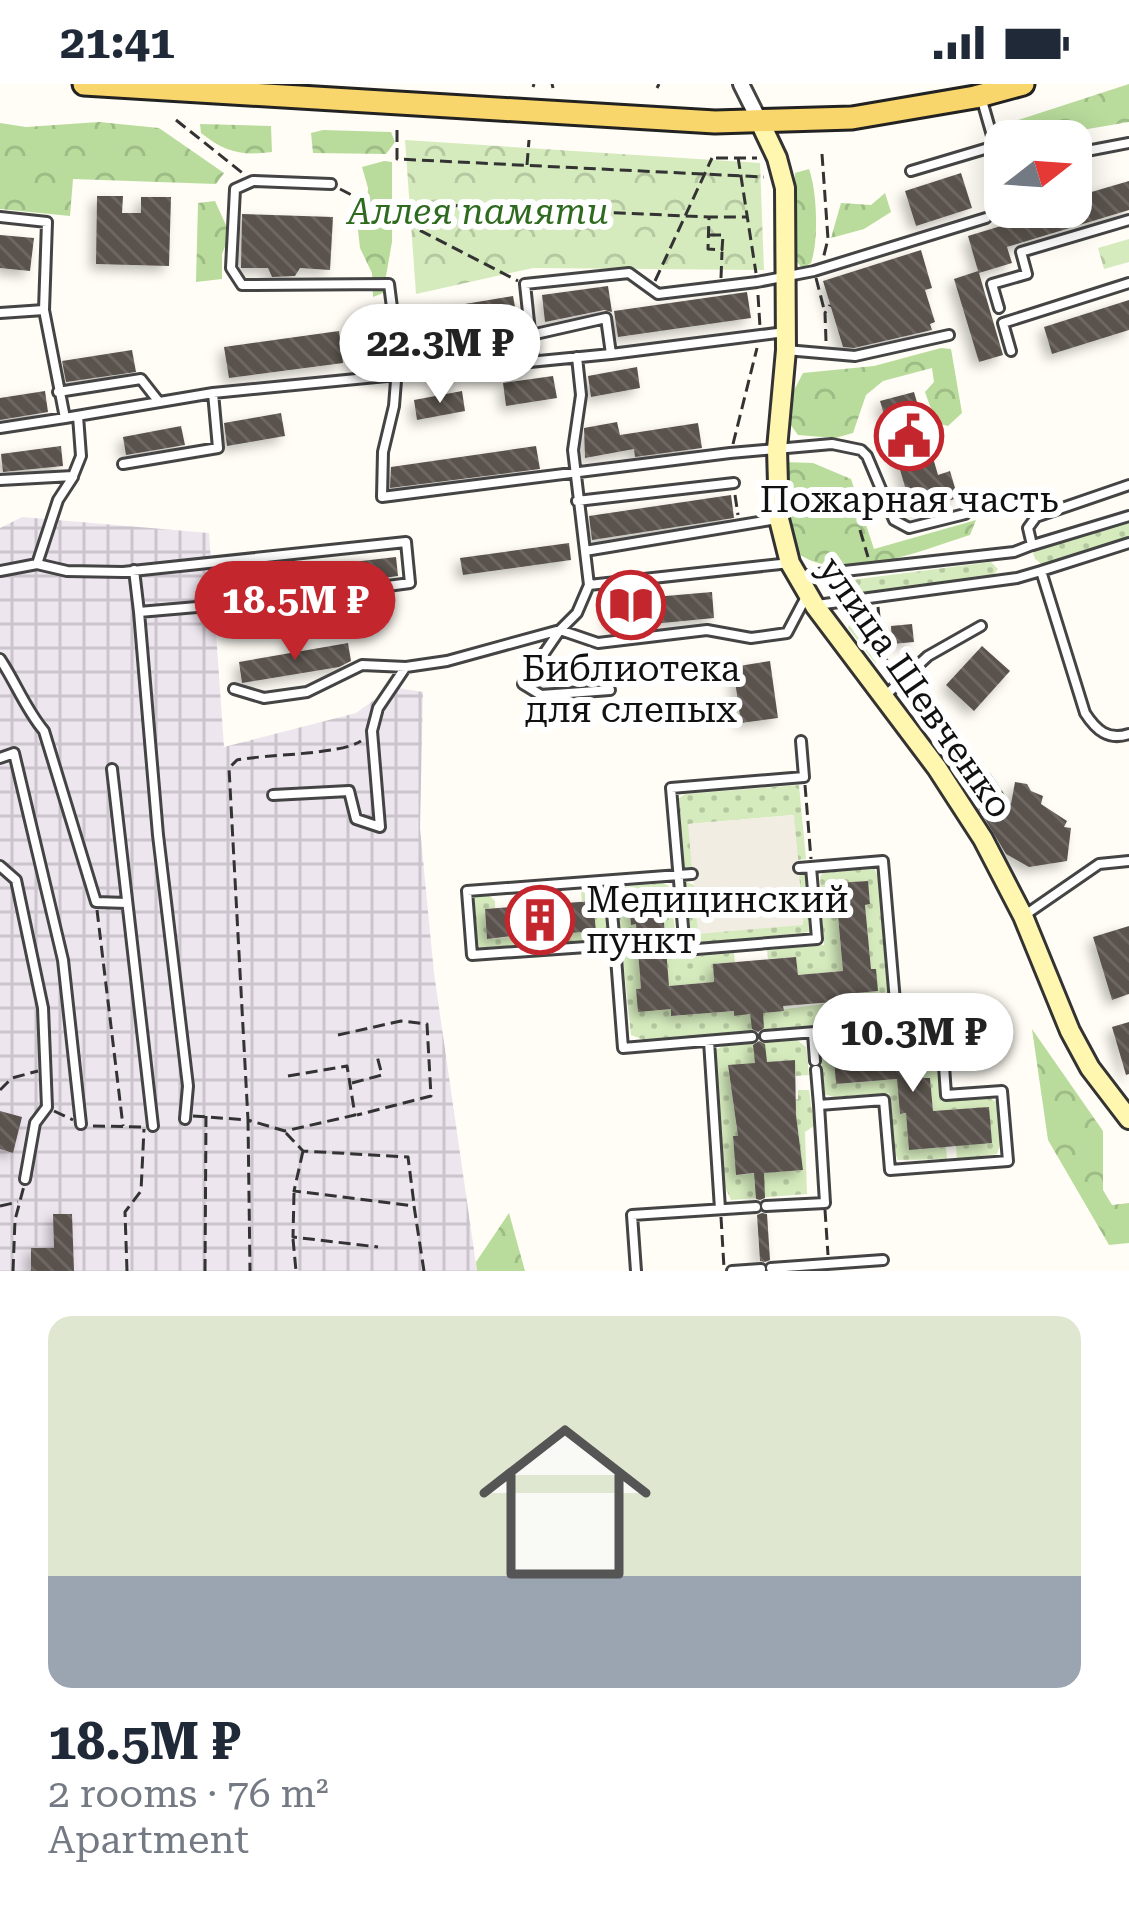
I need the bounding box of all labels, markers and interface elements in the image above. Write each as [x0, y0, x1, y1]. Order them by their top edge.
text: 21:41 [60, 16, 175, 69]
north arrow [984, 120, 1092, 228]
map controls [984, 120, 1092, 228]
park label: Аллея памяти [345, 191, 609, 233]
pin: 22.3M ₽ [329, 304, 551, 406]
text: 22.3M ₽ [366, 320, 514, 366]
public building icon: Пожарная часть [874, 401, 944, 471]
place label: Пожарная часть [760, 479, 1058, 521]
street label: улица Шевченко [809, 549, 1021, 826]
pin: 18.5M ₽ [184, 561, 406, 663]
library icon: Библиотека для слепых [596, 570, 666, 640]
text: 18.5M ₽ [221, 577, 369, 623]
place label: Библиотека для слепых [522, 648, 741, 731]
place label: Медицинский пункт [586, 879, 849, 962]
building icon: Медицинский пункт [505, 885, 575, 955]
pin: 10.3M ₽ [802, 993, 1024, 1095]
text: 10.3M ₽ [839, 1009, 987, 1055]
icon: home [457, 1394, 673, 1610]
text: 18.5M ₽ [48, 1712, 240, 1771]
text: 2 rooms · 76 m² [48, 1771, 329, 1817]
text: Apartment [48, 1817, 249, 1863]

